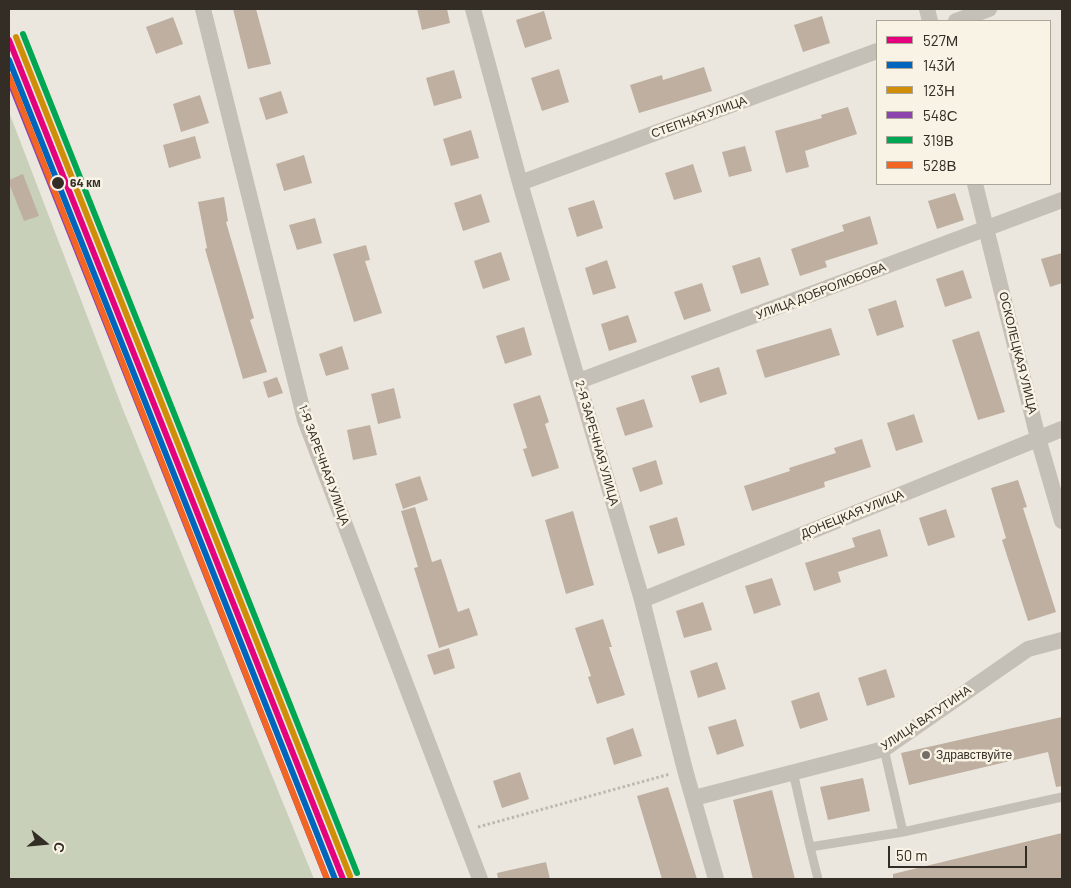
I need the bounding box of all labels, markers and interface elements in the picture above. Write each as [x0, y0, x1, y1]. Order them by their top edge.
legend [876, 20, 1051, 185]
text: 527М [923, 31, 958, 49]
text: 143Й [923, 56, 955, 74]
text: 123Н [923, 81, 955, 99]
street label: СТЕПНАЯ УЛИЦА [649, 93, 749, 141]
text: 548С [923, 106, 958, 124]
text: 319В [923, 131, 954, 149]
text: 528В [923, 156, 957, 174]
marker: 64 км [50, 175, 66, 191]
place label: 64 км [70, 176, 101, 190]
street label: УЛИЦА ДОБРОЛЮБОВА [754, 260, 888, 322]
street label: ОСКОЛЕЦКАЯ УЛИЦА [996, 290, 1040, 416]
street label: 2-Я ЗАРЕЧНАЯ УЛИЦА [572, 379, 622, 507]
street label: 1-Я ЗАРЕЧНАЯ УЛИЦА [295, 403, 353, 527]
street label: ДОНЕЦКАЯ УЛИЦА [798, 487, 906, 541]
street label: УЛИЦА ВАТУТИНА [878, 683, 974, 753]
place label: Здравствуйте [936, 748, 1012, 762]
marker: Здравствуйте [920, 749, 932, 761]
north arrow [20, 818, 70, 868]
scale bar [891, 836, 1030, 868]
text: С [50, 840, 69, 855]
text: 50 m [896, 846, 928, 864]

